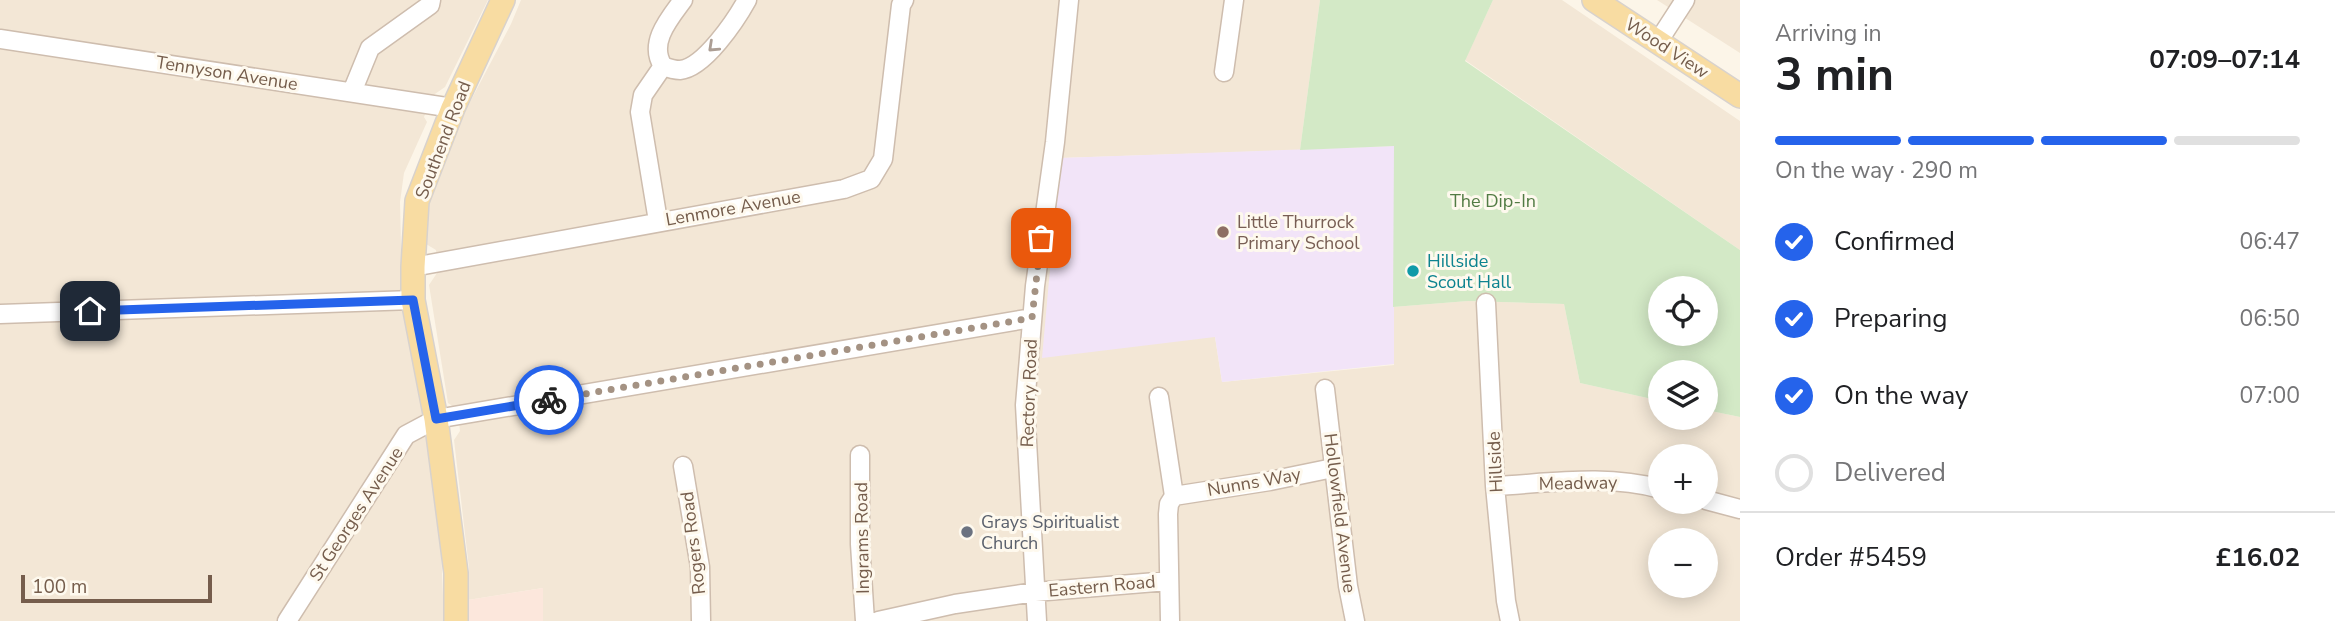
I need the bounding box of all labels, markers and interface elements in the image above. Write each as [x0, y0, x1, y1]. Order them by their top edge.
street label: Wood View [1621, 12, 1713, 84]
text: Arriving in [1775, 18, 1882, 49]
one-way arrow [708, 38, 721, 51]
text: 07:09–07:14 [2149, 42, 2300, 77]
text: 3 min [1775, 43, 1894, 106]
street label: Tennyson Avenue [154, 50, 300, 96]
street label: Southend Road [409, 78, 477, 202]
text: On the way · 290 m [1775, 155, 1978, 186]
street label: Lenmore Avenue [664, 184, 802, 232]
park label: The Dip-In [1450, 189, 1536, 213]
pin [1011, 208, 1071, 268]
place label: Little Thurrock Primary School [1237, 210, 1360, 255]
icon: bag [1022, 219, 1060, 257]
icon: check [1775, 223, 1813, 261]
marker: Little Thurrock Primary School [1215, 224, 1231, 240]
text: Confirmed [1834, 224, 1955, 259]
text: 06:47 [2240, 226, 2300, 257]
place label: Hillside Scout Hall [1427, 249, 1512, 294]
marker: Hillside Scout Hall [1405, 263, 1421, 279]
map controls [1648, 276, 1718, 598]
button: locate [1648, 276, 1718, 346]
pin [60, 281, 120, 341]
icon: home [71, 292, 109, 330]
icon: check [1775, 300, 1813, 338]
text: Preparing [1834, 301, 1947, 336]
text: 06:50 [2240, 303, 2300, 334]
street label: Rectory Road [1015, 338, 1043, 448]
button: layers [1648, 360, 1718, 430]
courier [514, 365, 584, 435]
icon: check [1775, 377, 1813, 415]
text: On the way [1834, 378, 1968, 413]
text: 07:00 [2240, 380, 2300, 411]
icon: bike [530, 381, 568, 419]
street label: Hillside [1481, 431, 1509, 493]
street label: Hollowfield Avenue [1318, 432, 1362, 594]
street label: St Georges Avenue [304, 442, 408, 586]
button: + [1648, 444, 1718, 514]
text: Delivered [1834, 455, 1946, 490]
street label: Nunns Way [1205, 462, 1303, 502]
street label: Meadway [1538, 470, 1618, 496]
street label: Ingrams Road [849, 482, 875, 594]
street label: Rogers Road [675, 490, 711, 596]
place label: Grays Spiritualist Church [981, 510, 1120, 555]
marker: Grays Spiritualist Church [959, 524, 975, 540]
button: − [1648, 528, 1718, 598]
text: Order #5459 [1775, 540, 1927, 575]
text: £16.02 [2216, 540, 2300, 575]
street label: Eastern Road [1047, 569, 1157, 603]
scale bar [21, 572, 212, 604]
text: 100 m [32, 574, 87, 600]

